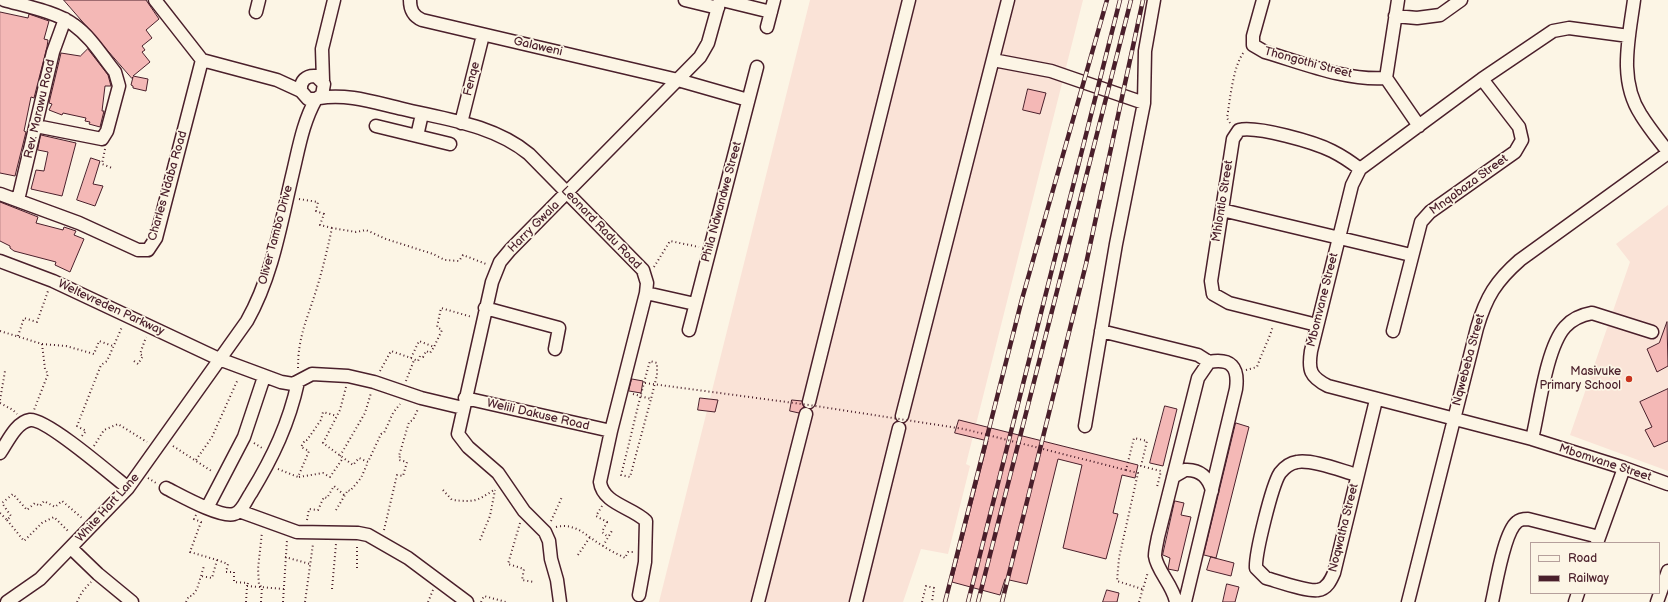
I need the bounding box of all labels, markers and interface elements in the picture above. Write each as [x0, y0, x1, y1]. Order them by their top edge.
street label: Galaweni [512, 34, 564, 60]
street label: Thongothi Street [1263, 44, 1353, 82]
street label: Rev. Marawu Road [22, 58, 58, 160]
street label: Fenqe [461, 60, 483, 98]
street label: Charles Ndaba Road [145, 129, 191, 243]
street label: Phila Ndwandwe Street [699, 140, 745, 264]
street label: Mnqabaza Street [1427, 152, 1511, 218]
street label: Mhlontlo Street [1209, 159, 1237, 243]
street label: Oliver Tambo Drive [256, 184, 296, 286]
street label: Leonard Radu Road [558, 184, 644, 272]
street label: Harry Gwala [505, 198, 563, 256]
street label: Mbomvane Street [1304, 252, 1342, 348]
street label: Weltevreden Parkway [56, 277, 166, 339]
street label: Nqwebeba Street [1450, 312, 1488, 408]
place label: Masivuke Primary School [1539, 365, 1621, 393]
marker: Masivuke Primary School [1624, 374, 1634, 384]
street label: Welili Dakuse Road [485, 396, 591, 434]
street label: Mbomvane Street [1557, 441, 1653, 485]
street label: White Hart Lane [73, 471, 143, 545]
street label: Noqwatha Street [1326, 482, 1362, 574]
legend [1530, 542, 1660, 594]
text: Road [1568, 551, 1597, 566]
text: Railway [1568, 571, 1609, 586]

